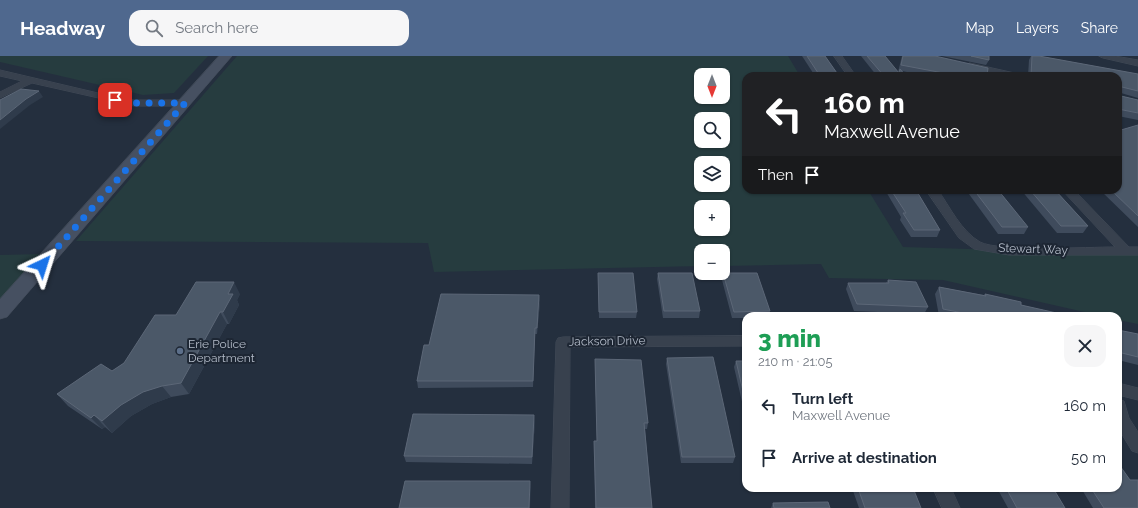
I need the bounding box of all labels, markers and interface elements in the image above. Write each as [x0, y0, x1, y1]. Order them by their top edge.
search box [129, 10, 409, 46]
text: Headway [20, 17, 105, 39]
icon: search [143, 17, 165, 39]
text: Search here [175, 19, 258, 37]
text: Map [966, 20, 994, 36]
text: Layers [1016, 20, 1059, 36]
text: Share [1081, 20, 1118, 36]
north arrow [694, 68, 730, 104]
map controls [694, 68, 730, 280]
pin [98, 83, 132, 117]
text: 160 m [824, 87, 905, 120]
icon: left [758, 88, 810, 140]
icon: arrive [104, 89, 126, 111]
button: search [694, 112, 730, 148]
text: Maxwell Avenue [824, 121, 960, 142]
button: layers [694, 156, 730, 192]
icon: arrive [801, 164, 823, 186]
text: Then [758, 166, 793, 184]
button: + [694, 200, 730, 236]
street label: Stewart Way [998, 241, 1069, 257]
position arrow [21, 244, 63, 286]
button: − [694, 244, 730, 280]
text: 3 min [758, 324, 821, 353]
button: close [1064, 325, 1106, 367]
street label: Jackson Drive [568, 333, 646, 349]
place label: Erie Police Department [188, 337, 255, 365]
marker: Erie Police Department [175, 346, 185, 356]
text: 210 m · 21:05 [758, 354, 832, 369]
text: Turn left [792, 390, 853, 408]
icon: left [758, 395, 780, 417]
text: 160 m [1064, 397, 1106, 415]
text: Maxwell Avenue [792, 408, 890, 423]
icon: arrive [758, 447, 780, 469]
text: Arrive at destination [792, 449, 937, 467]
text: 50 m [1071, 449, 1106, 467]

